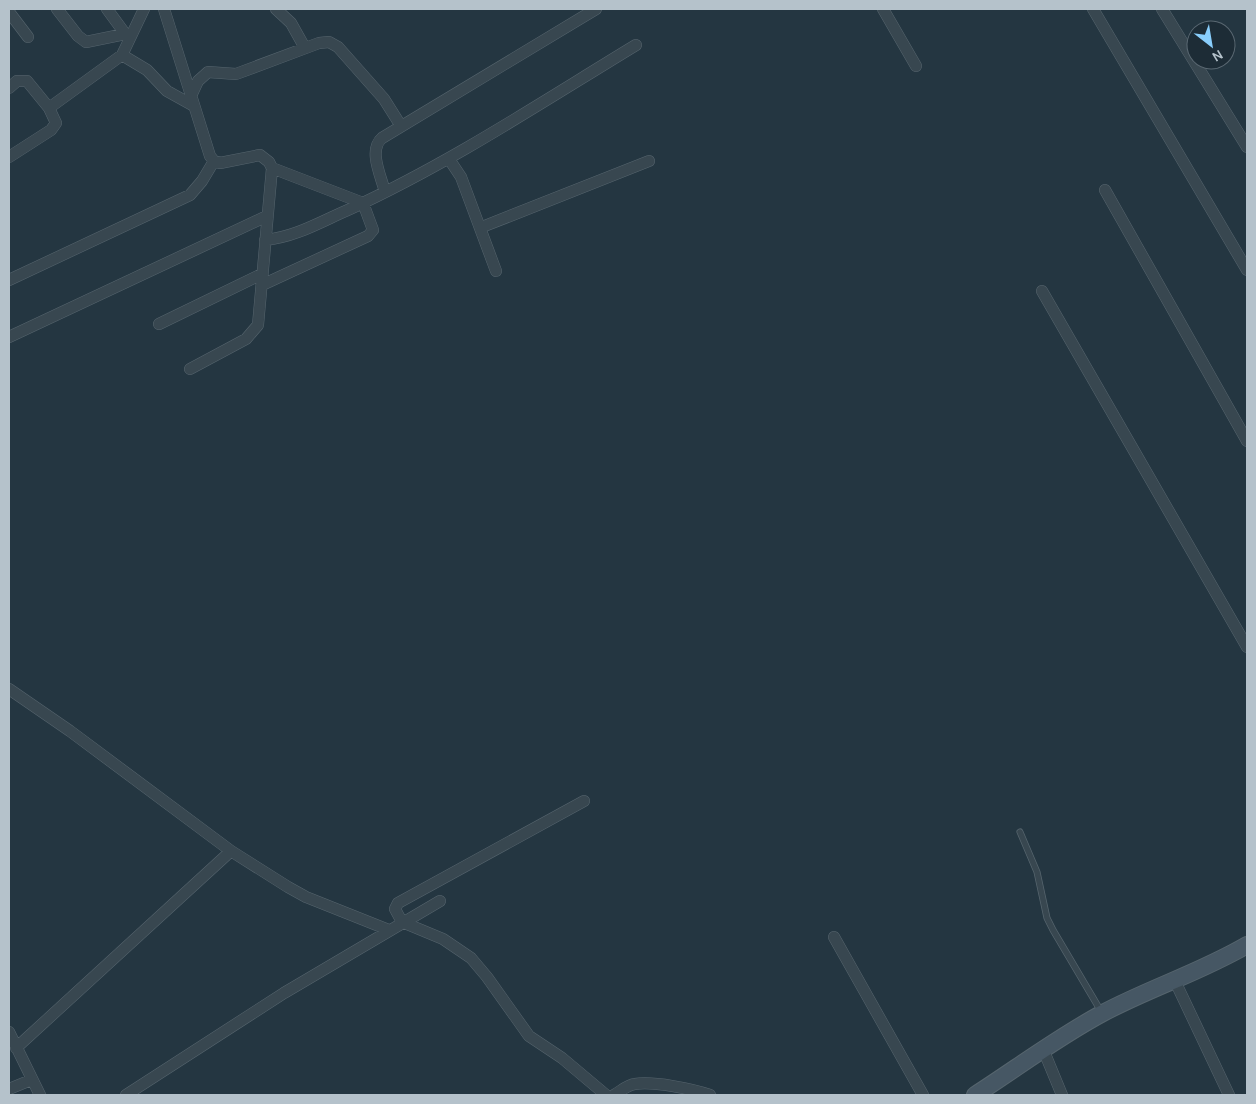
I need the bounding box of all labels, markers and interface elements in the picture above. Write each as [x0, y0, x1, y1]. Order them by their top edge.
north arrow [1186, 20, 1236, 70]
text: N [1209, 46, 1226, 66]

